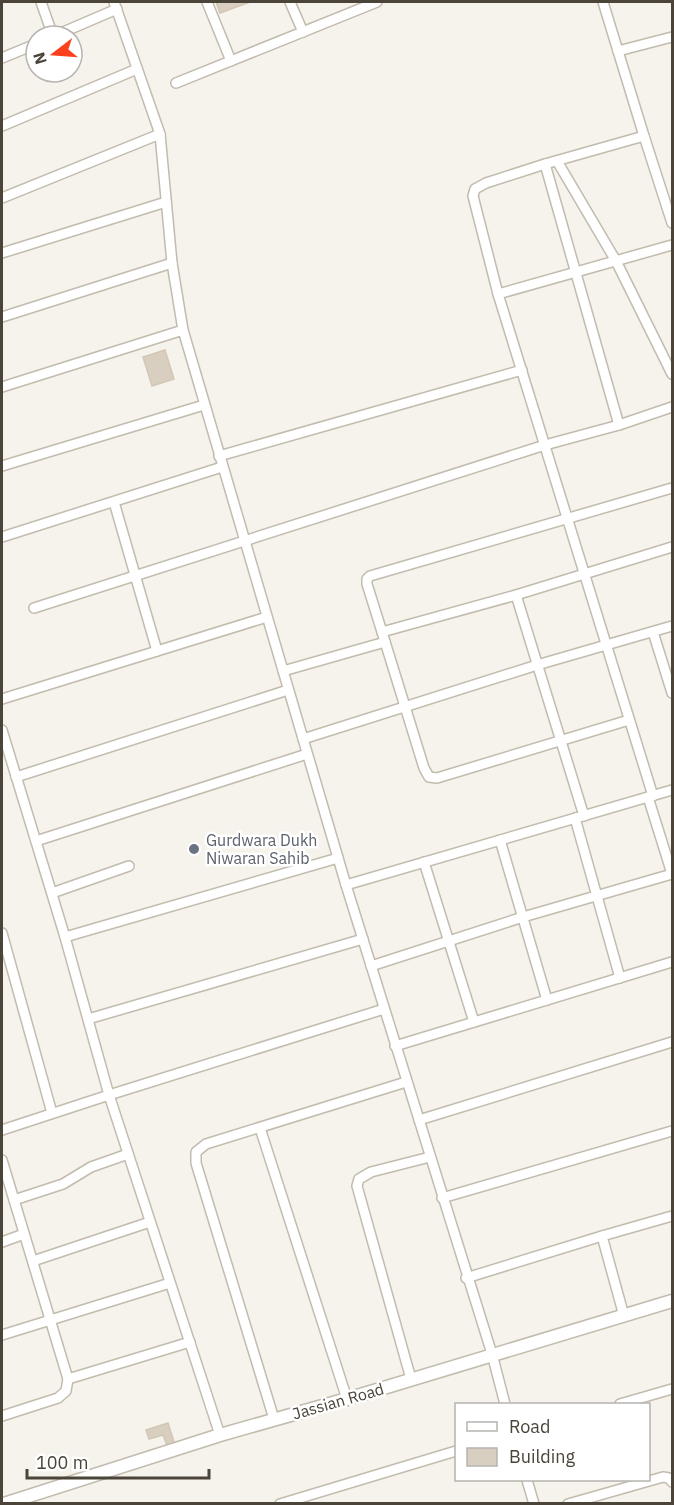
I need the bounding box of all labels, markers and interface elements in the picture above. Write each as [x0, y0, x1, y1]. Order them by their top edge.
north arrow [24, 24, 84, 84]
text: N [28, 50, 51, 67]
place label: Gurdwara Dukh Niwaran Sahib [206, 830, 317, 868]
marker: Gurdwara Dukh Niwaran Sahib [187, 842, 201, 856]
street label: Jassian Road [290, 1378, 386, 1424]
legend [455, 1403, 650, 1481]
text: Road [509, 1415, 550, 1438]
scale bar [27, 1442, 208, 1480]
text: Building [509, 1445, 576, 1468]
text: 100 m [36, 1451, 88, 1474]

